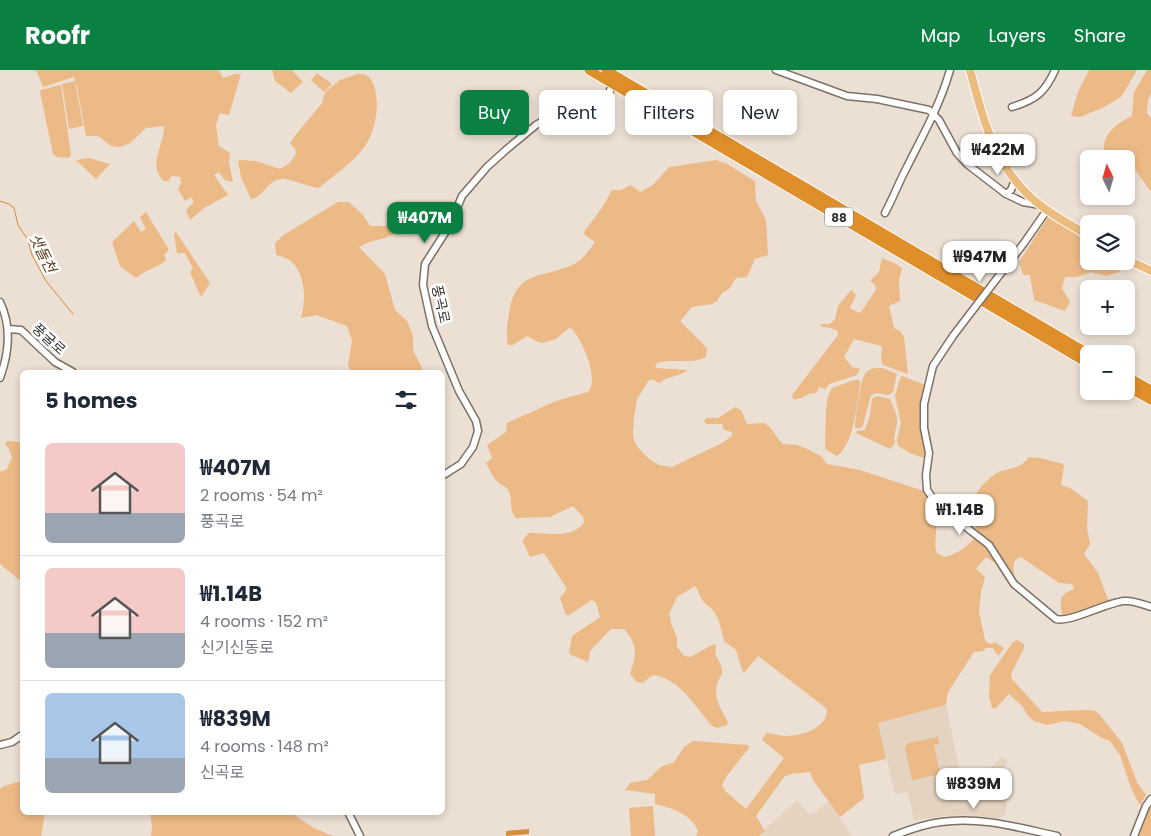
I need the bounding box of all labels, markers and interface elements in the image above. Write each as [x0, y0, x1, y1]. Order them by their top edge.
text: Roofr [25, 19, 90, 52]
text: Map [921, 23, 961, 48]
text: Layers [989, 23, 1046, 48]
text: Share [1074, 23, 1126, 48]
chip: Buy [460, 90, 529, 135]
chip: Rent [539, 90, 615, 135]
chip: Filters [625, 90, 713, 135]
chip: New [723, 90, 797, 135]
pin: ₩422M [963, 134, 1033, 176]
text: ₩422M [971, 138, 1025, 161]
north arrow [1080, 150, 1135, 205]
map controls [1080, 150, 1135, 400]
pin: ₩407M [390, 202, 460, 244]
text: ₩407M [398, 206, 452, 229]
road number: 88 [825, 208, 853, 226]
button: layers [1080, 215, 1135, 270]
water label: 샛돌천 [24, 230, 62, 278]
pin: ₩947M [945, 240, 1015, 283]
text: ₩947M [953, 245, 1007, 268]
button: + [1080, 280, 1135, 335]
street label: 풍곡로 [427, 283, 455, 325]
street label: 풍굴로 [28, 319, 70, 359]
button: − [1080, 345, 1135, 400]
text: 5 homes [45, 386, 138, 415]
icon: filters [392, 386, 420, 414]
text: ₩407M [200, 453, 271, 482]
icon: home [85, 463, 145, 523]
text: 2 rooms · 54 m² [200, 484, 323, 507]
pin: ₩1.14B [919, 494, 1001, 536]
text: ₩1.14B [936, 498, 984, 521]
text: 풍곡로 [200, 510, 244, 533]
text: ₩1.14B [200, 579, 262, 608]
icon: home [85, 588, 145, 648]
text: 4 rooms · 152 m² [200, 610, 328, 633]
text: 신기신동로 [200, 636, 274, 659]
text: ₩839M [200, 704, 271, 733]
icon: home [85, 713, 145, 773]
text: 4 rooms · 148 m² [200, 735, 329, 758]
text: 신곡로 [200, 761, 244, 784]
pin: ₩839M [939, 768, 1009, 810]
text: ₩839M [947, 772, 1001, 795]

